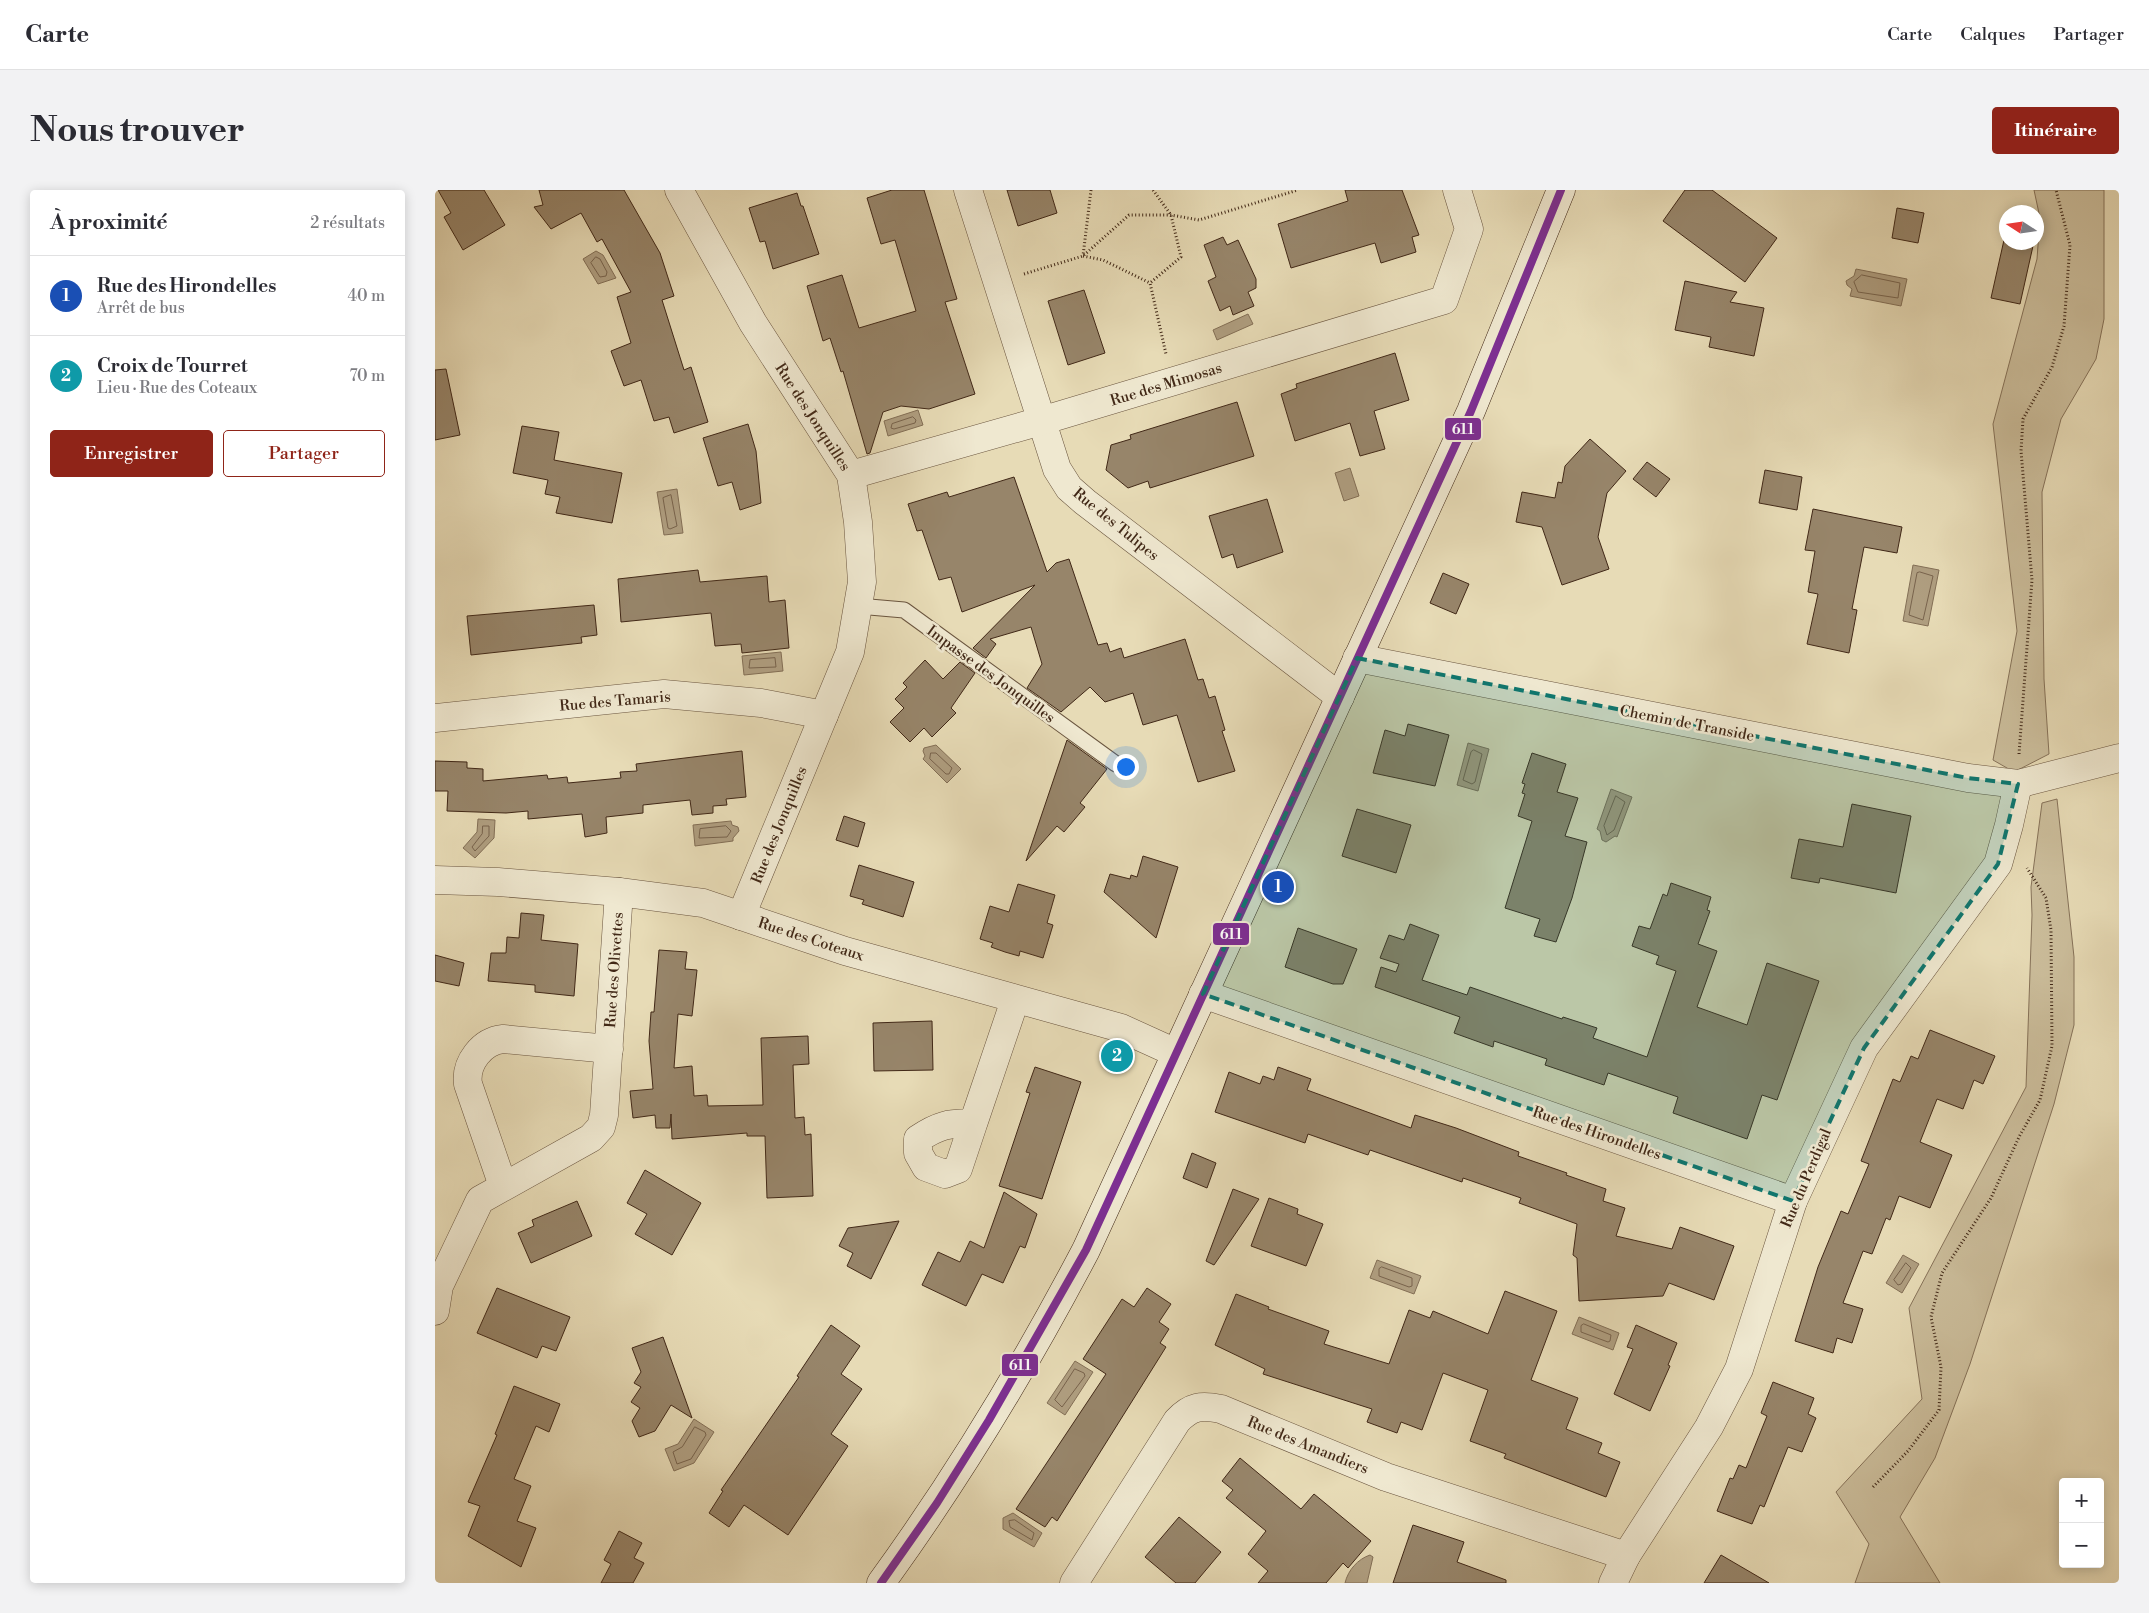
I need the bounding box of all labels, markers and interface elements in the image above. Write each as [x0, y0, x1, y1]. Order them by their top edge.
text: Carte [25, 20, 89, 50]
text: Carte [1887, 23, 1932, 46]
text: Calques [1960, 23, 2025, 46]
text: Partager [2053, 23, 2124, 46]
button: Itinéraire [1992, 107, 2119, 154]
text: Nous trouver [30, 109, 245, 152]
north arrow [1999, 205, 2044, 250]
text: À proximité [50, 210, 167, 236]
text: 2 résultats [310, 213, 385, 233]
text: Rue des Hirondelles [97, 274, 276, 298]
text: 1 [62, 286, 70, 306]
text: 40 m [348, 286, 385, 306]
text: Arrêt de bus [97, 298, 185, 318]
text: Croix de Tourret [97, 354, 248, 378]
street label: Rue des Mimosas [1108, 358, 1224, 411]
street label: Rue des Jonquilles [771, 360, 855, 475]
text: 2 [61, 366, 71, 386]
text: 70 m [349, 366, 385, 386]
text: Lieu · Rue des Coteaux [97, 378, 257, 398]
line badge: 611 [1444, 417, 1482, 441]
text: 611 [1452, 421, 1474, 439]
button: Enregistrer [50, 430, 213, 477]
button: Partager [223, 430, 385, 477]
street label: Rue des Tulipes [1069, 484, 1163, 565]
street label: Impasse des Jonquilles [923, 621, 1059, 727]
street label: Rue des Tamaris [559, 687, 671, 716]
street label: Chemin de Transide [1618, 701, 1756, 746]
your location [1113, 754, 1139, 780]
street label: Rue des Jonquilles [747, 764, 812, 887]
pin: 1 [1262, 868, 1294, 906]
street label: Rue des Olivettes [601, 912, 628, 1029]
street label: Rue des Coteaux [755, 913, 867, 966]
line badge: 611 [1212, 922, 1250, 946]
text: 611 [1220, 926, 1242, 944]
pin: 2 [1101, 1037, 1133, 1075]
street label: Rue des Hirondelles [1530, 1102, 1664, 1164]
street label: Rue du Perdigal [1777, 1125, 1836, 1231]
line badge: 611 [1001, 1353, 1039, 1377]
text: 611 [1009, 1357, 1031, 1375]
street label: Rue des Amandiers [1244, 1412, 1371, 1479]
map controls [2059, 1478, 2104, 1568]
button: + [2059, 1478, 2104, 1523]
button: − [2059, 1523, 2104, 1568]

